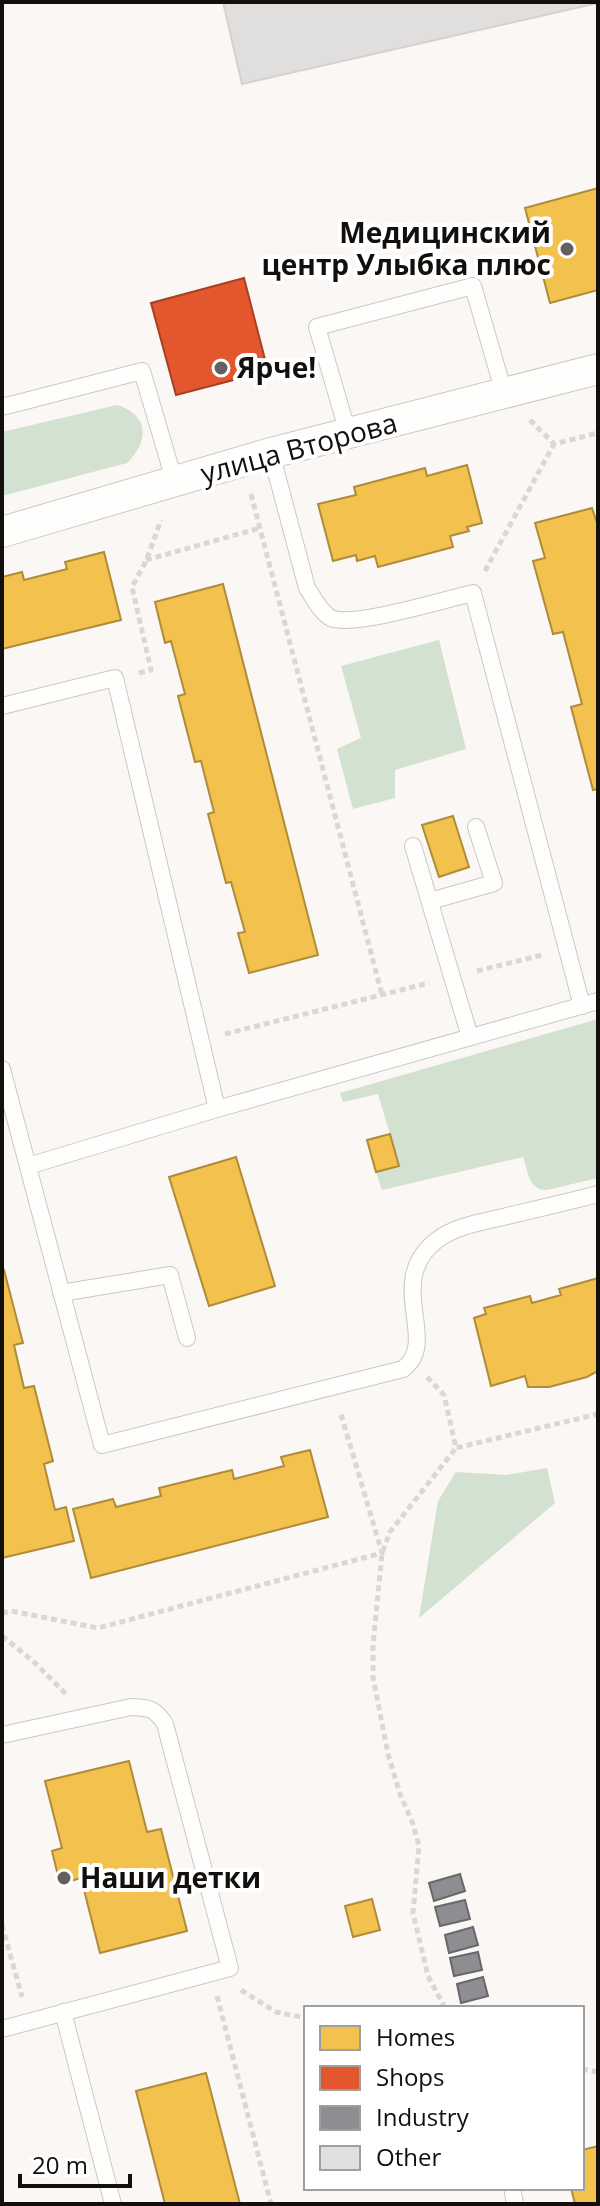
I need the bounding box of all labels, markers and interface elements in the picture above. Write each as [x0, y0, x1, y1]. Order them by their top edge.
place label: Медицинский центр Улыбка плюс [262, 213, 551, 283]
marker: Медицинский центр Улыбка плюс [558, 240, 576, 258]
place label: Ярче! [236, 348, 316, 386]
marker: Ярче! [212, 359, 230, 377]
street label: улица Второва [196, 403, 401, 492]
place label: Наши детки [80, 1858, 261, 1896]
marker: Наши детки [55, 1869, 73, 1887]
legend [304, 2006, 584, 2190]
text: Homes [376, 2020, 455, 2053]
text: Shops [376, 2060, 444, 2093]
text: Industry [376, 2100, 470, 2133]
scale bar [20, 2138, 130, 2188]
text: Other [376, 2140, 441, 2173]
text: 20 m [32, 2148, 88, 2181]

